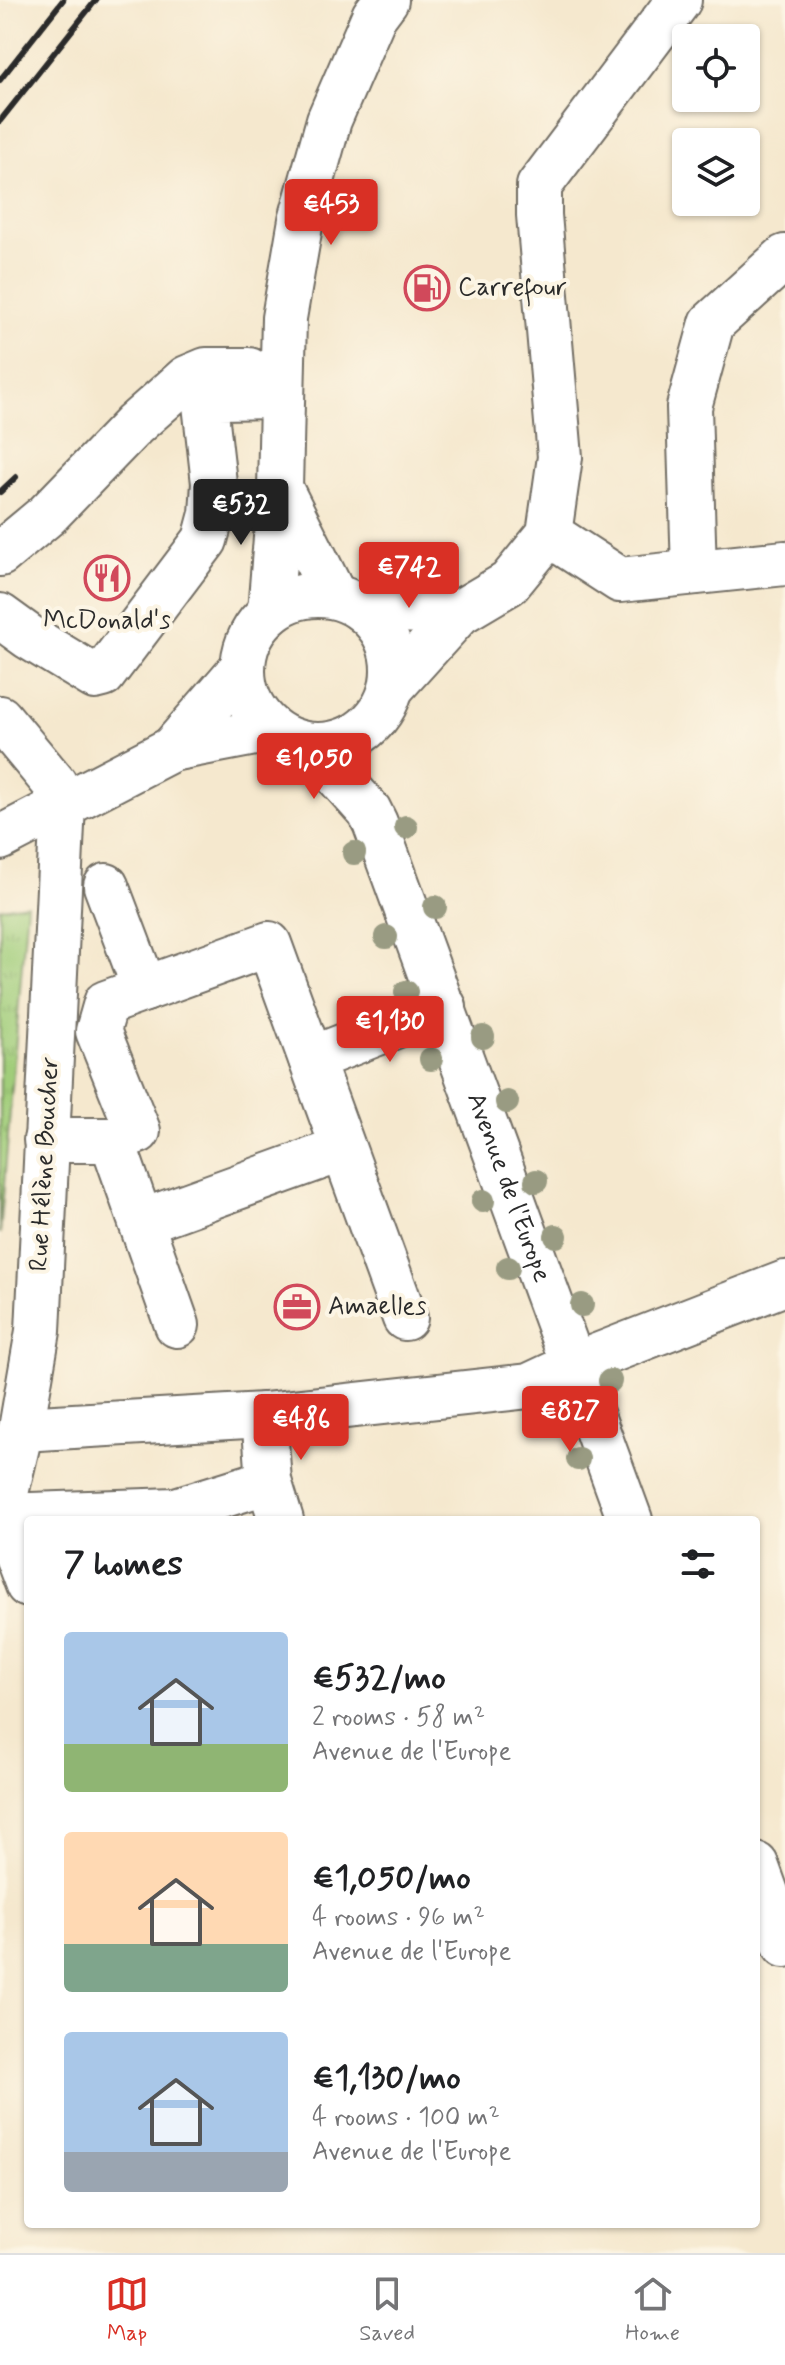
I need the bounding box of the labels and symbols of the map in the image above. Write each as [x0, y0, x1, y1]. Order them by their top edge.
pin: €453 [284, 179, 378, 247]
fuel station icon: Carrefour [403, 264, 451, 312]
place label: Carrefour [458, 271, 567, 307]
pin: €532 [194, 479, 288, 547]
pin: €742 [362, 542, 456, 610]
restaurant icon: McDonald's [83, 554, 131, 602]
place label: McDonald's [43, 604, 171, 638]
pin: €1,050 [249, 733, 379, 801]
pin: €1,130 [325, 996, 455, 1064]
street label: Rue Hélène Boucher [22, 1056, 68, 1272]
street label: Avenue de l'Europe [458, 1088, 559, 1287]
office icon: Amaelles [273, 1283, 321, 1331]
place label: Amaelles [328, 1290, 426, 1324]
pin: €827 [523, 1386, 617, 1454]
pin: €486 [254, 1394, 348, 1462]

